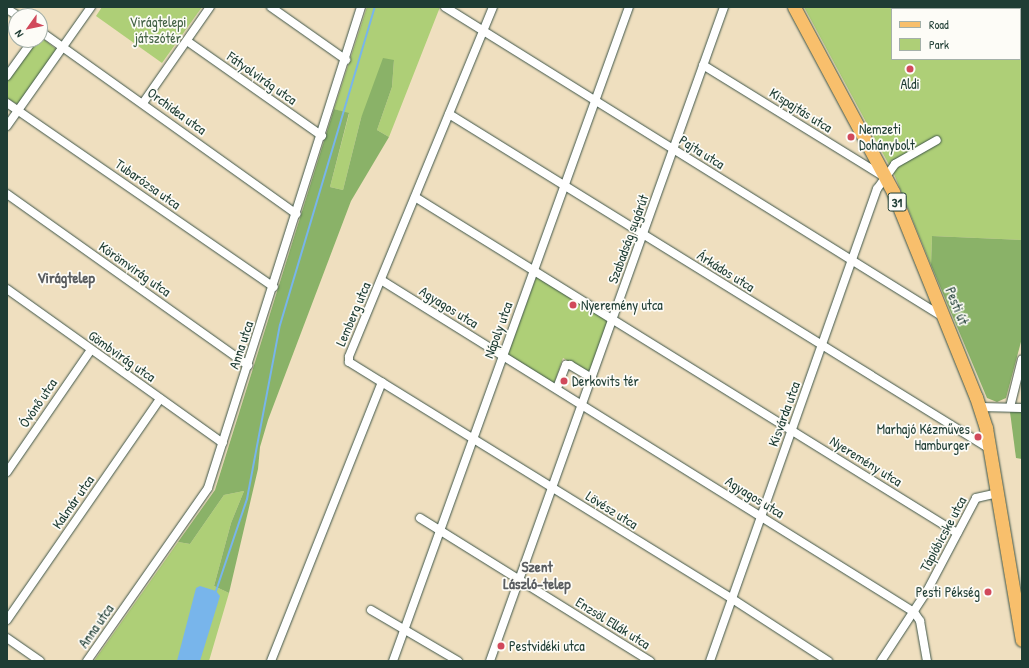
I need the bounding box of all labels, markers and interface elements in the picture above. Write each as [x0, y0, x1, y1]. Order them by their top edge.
north arrow [8, 8, 48, 48]
legend [891, 8, 1021, 60]
park label: Virágtelepi játszótér [130, 14, 186, 46]
text: Road [929, 16, 949, 33]
text: N [11, 28, 26, 40]
text: Park [929, 36, 949, 53]
street label: Fátyolvirág utca [224, 48, 300, 108]
marker: Aldi [905, 64, 915, 74]
place label: Aldi [900, 76, 920, 92]
street label: Orchidea utca [144, 84, 210, 138]
street label: Kispajtás utca [766, 84, 836, 136]
place label: Nemzeti Dohánybolt [859, 121, 915, 154]
street label: Pajta utca [676, 132, 728, 172]
marker: Nemzeti Dohánybolt [846, 132, 856, 142]
street label: Tubarózsa utca [112, 155, 184, 213]
road number: 31 [887, 191, 907, 213]
street label: Szabadság sugárút [604, 192, 652, 286]
street label: Körömvirág utca [96, 238, 174, 300]
street label: Árkádos utca [694, 247, 758, 295]
district label: Virágtelep [37, 269, 95, 287]
street label: Lemberg utca [332, 280, 374, 348]
street label: Agyagos utca [416, 282, 482, 332]
street label: Pesti út [942, 285, 972, 327]
place label: Nyeremény utca [581, 297, 663, 313]
street label: Nápoly utca [480, 300, 516, 360]
marker: Nyeremény utca [568, 300, 578, 310]
street label: Anna utca [225, 319, 257, 371]
street label: Gömbvirág utca [85, 327, 159, 385]
place label: Derkovits tér [572, 373, 639, 389]
street label: Óvónő utca [16, 375, 60, 431]
marker: Derkovits tér [559, 376, 569, 386]
street label: Kisvárda utca [765, 379, 803, 449]
place label: Marhajó Kézműves Hamburger [877, 421, 970, 454]
street label: Nyeremény utca [827, 432, 905, 490]
marker: Marhajó Kézműves Hamburger [973, 432, 983, 442]
street label: Kalmár utca [48, 472, 98, 532]
street label: Agyagos utca [722, 472, 788, 522]
street label: Lövész utca [583, 488, 641, 532]
street label: Tápióbicske utca [916, 494, 970, 574]
district label: Szent László-telep [503, 557, 571, 592]
place label: Pesti Pékség [916, 584, 980, 600]
marker: Pesti Pékség [983, 587, 993, 597]
street label: Enzsöl Ellák utca [573, 593, 653, 653]
street label: Anna utca [75, 601, 117, 651]
place label: Pestvidéki utca [509, 638, 585, 654]
marker: Pestvidéki utca [496, 641, 506, 651]

